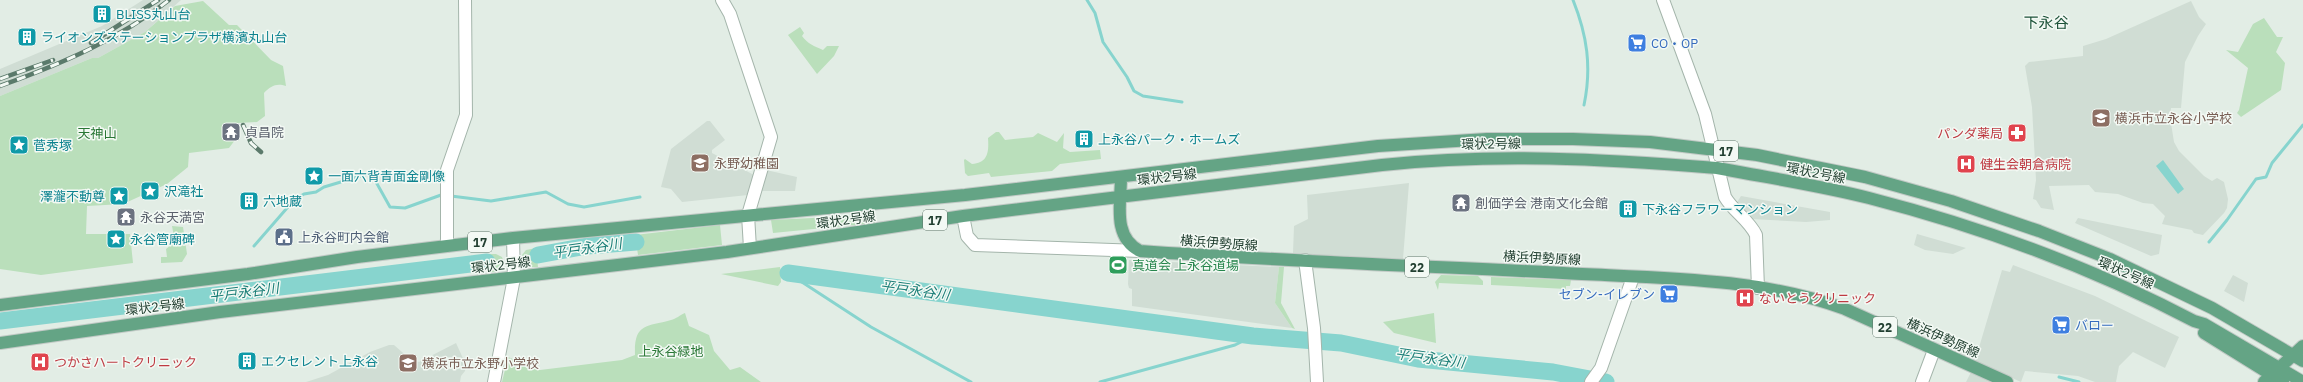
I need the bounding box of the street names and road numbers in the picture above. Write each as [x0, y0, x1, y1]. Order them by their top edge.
street label: 環状2号線 [1461, 135, 1521, 153]
road number: 17 [1714, 141, 1738, 161]
street label: 環状2号線 [1785, 159, 1847, 187]
street label: 環状2号線 [1136, 165, 1198, 189]
street label: 環状2号線 [815, 207, 877, 233]
road number: 17 [923, 210, 947, 230]
road number: 17 [468, 232, 492, 252]
street label: 横浜伊勢原線 [1179, 232, 1259, 254]
street label: 横浜伊勢原線 [1503, 247, 1581, 269]
street label: 環状2号線 [470, 253, 532, 277]
street label: 環状2号線 [2095, 253, 2157, 293]
road number: 22 [1405, 257, 1429, 277]
street label: 環状2号線 [124, 295, 186, 319]
street label: 横浜伊勢原線 [1904, 314, 1982, 362]
road number: 22 [1873, 317, 1897, 337]

